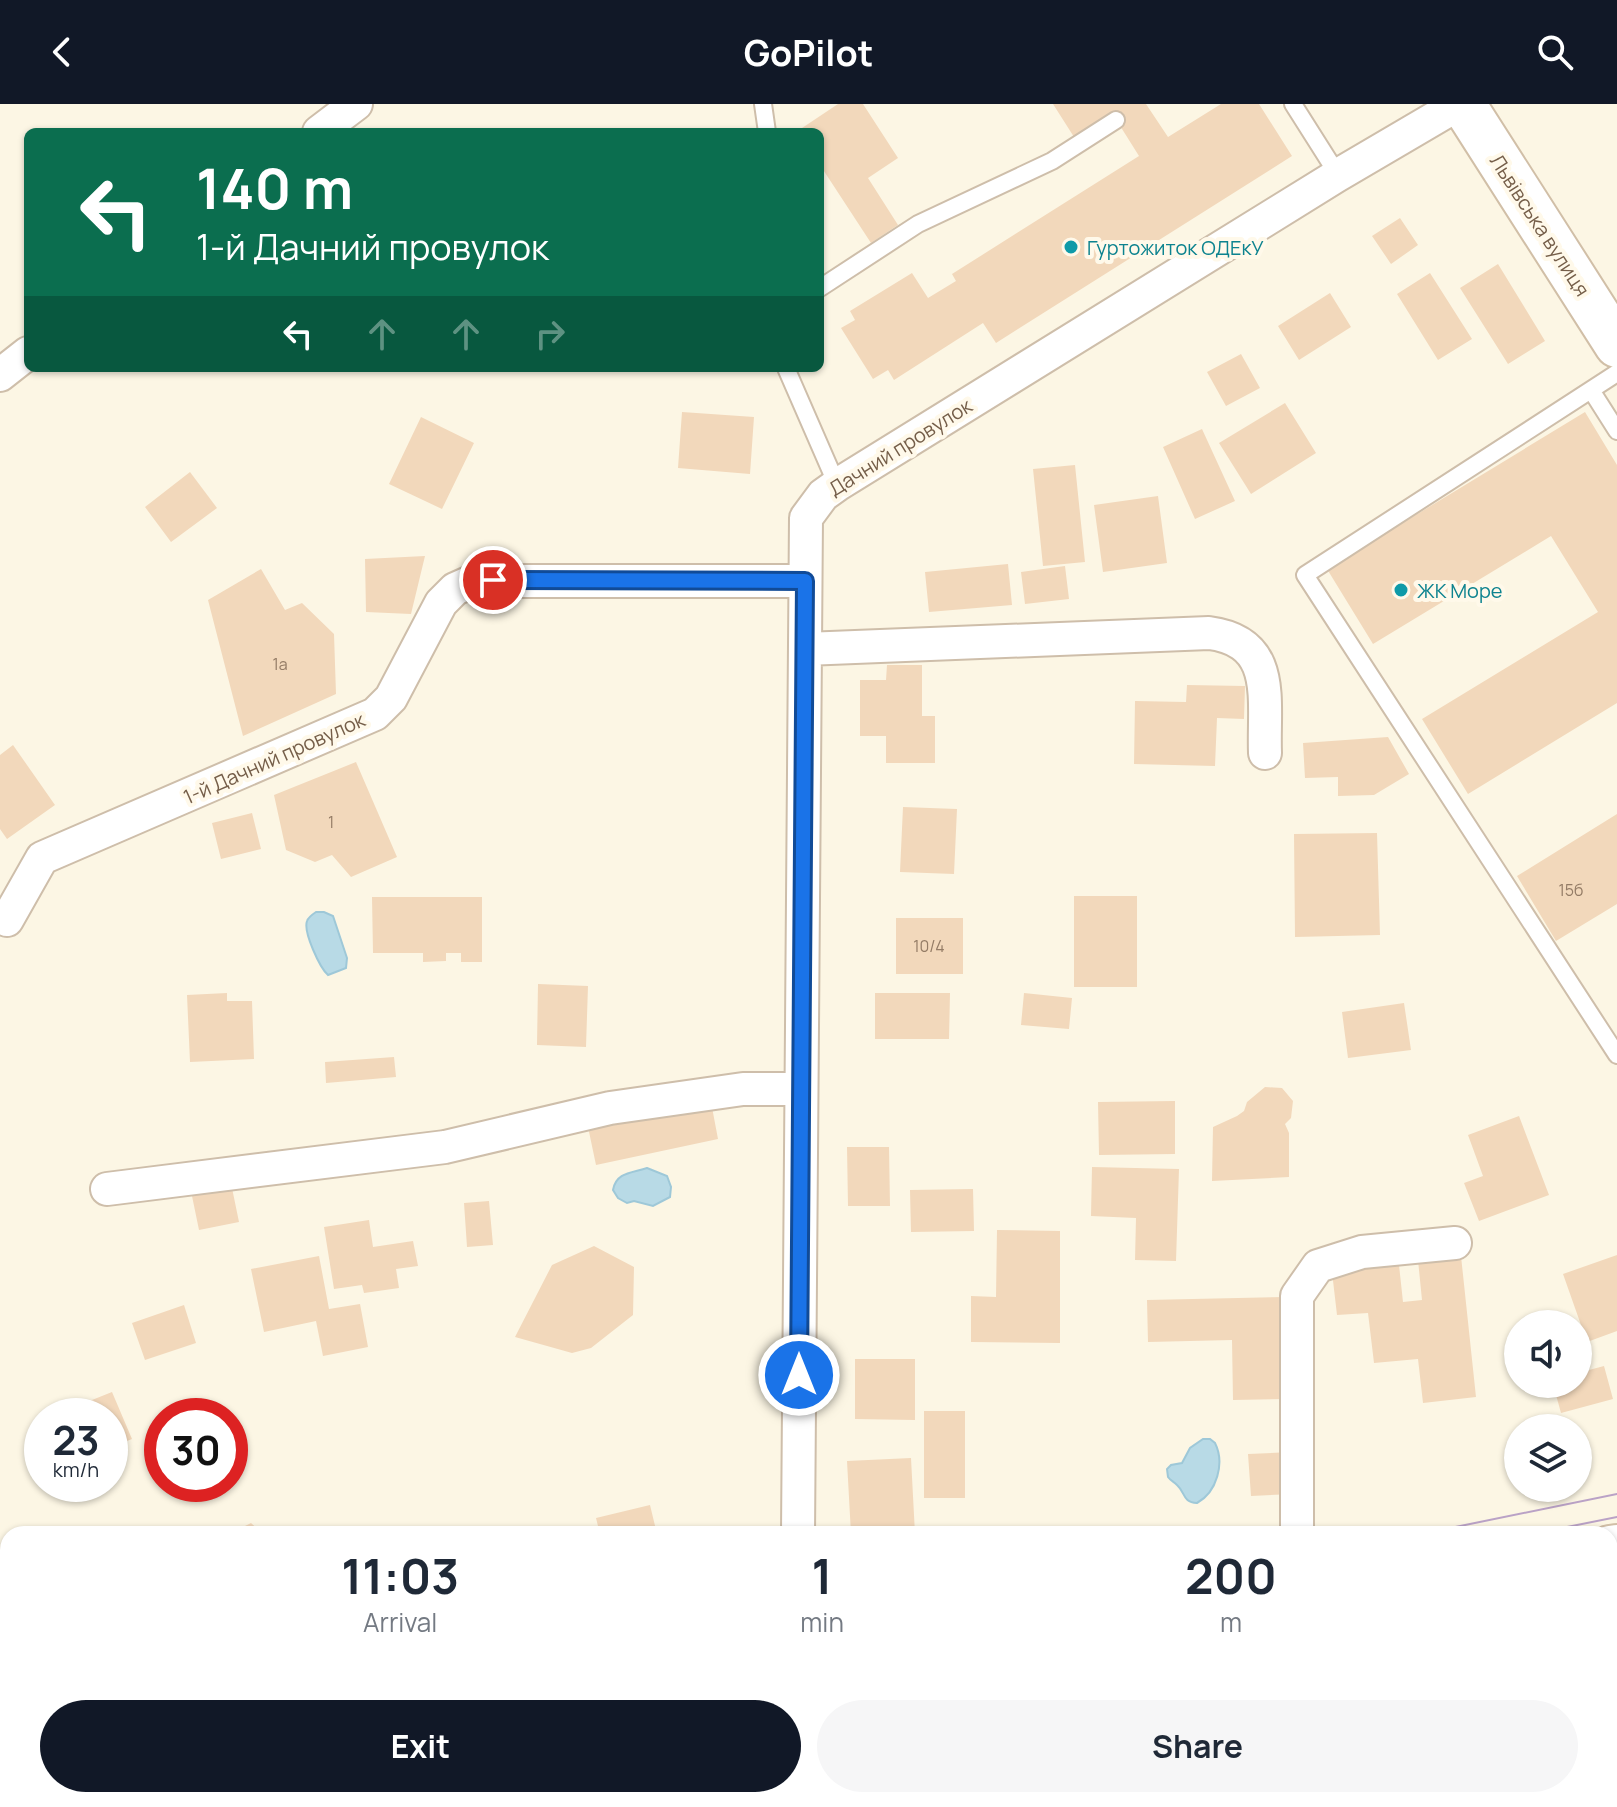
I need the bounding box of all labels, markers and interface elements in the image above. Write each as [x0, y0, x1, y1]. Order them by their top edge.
text: GoPilot [744, 28, 873, 77]
icon: back [40, 30, 84, 74]
icon: search [1533, 30, 1577, 74]
text: 140 m [196, 149, 353, 226]
street label: Львівська вулиця [1484, 149, 1596, 301]
icon: left [64, 160, 168, 264]
text: 1-й Дачний провулок [196, 222, 549, 271]
place label: Гуртожиток ОДЕкУ [1087, 234, 1264, 261]
marker: Гуртожиток ОДЕкУ [1062, 238, 1080, 256]
icon: left [276, 312, 320, 356]
icon: ahead [360, 312, 404, 356]
icon: ahead [444, 312, 488, 356]
icon: right [528, 312, 572, 356]
street label: Дачний провулок [823, 391, 978, 502]
pin [459, 546, 527, 614]
icon: arrive [471, 558, 515, 602]
place label: ЖК Море [1417, 577, 1502, 604]
marker: ЖК Море [1392, 581, 1410, 599]
house number: 1а [272, 653, 288, 675]
street label: 1-й Дачний провулок [179, 705, 370, 810]
house number: 1 [328, 811, 334, 833]
house number: 15б [1559, 879, 1583, 901]
house number: 10/4 [913, 935, 945, 957]
map controls [1504, 1310, 1592, 1502]
button: sound [1504, 1310, 1592, 1398]
position arrow [757, 1333, 841, 1417]
speed limit sign: 30 [144, 1398, 248, 1502]
text: 23 [52, 1412, 100, 1467]
button: layers [1504, 1414, 1592, 1502]
text: km/h [53, 1456, 99, 1483]
text: 11:03 [341, 1543, 459, 1608]
text: 1 [812, 1543, 833, 1608]
text: 200 [1185, 1543, 1277, 1608]
text: Arrival [363, 1604, 437, 1640]
text: min [800, 1604, 844, 1640]
text: m [1220, 1604, 1242, 1640]
button: Exit [40, 1700, 801, 1792]
button: Share [817, 1700, 1578, 1792]

